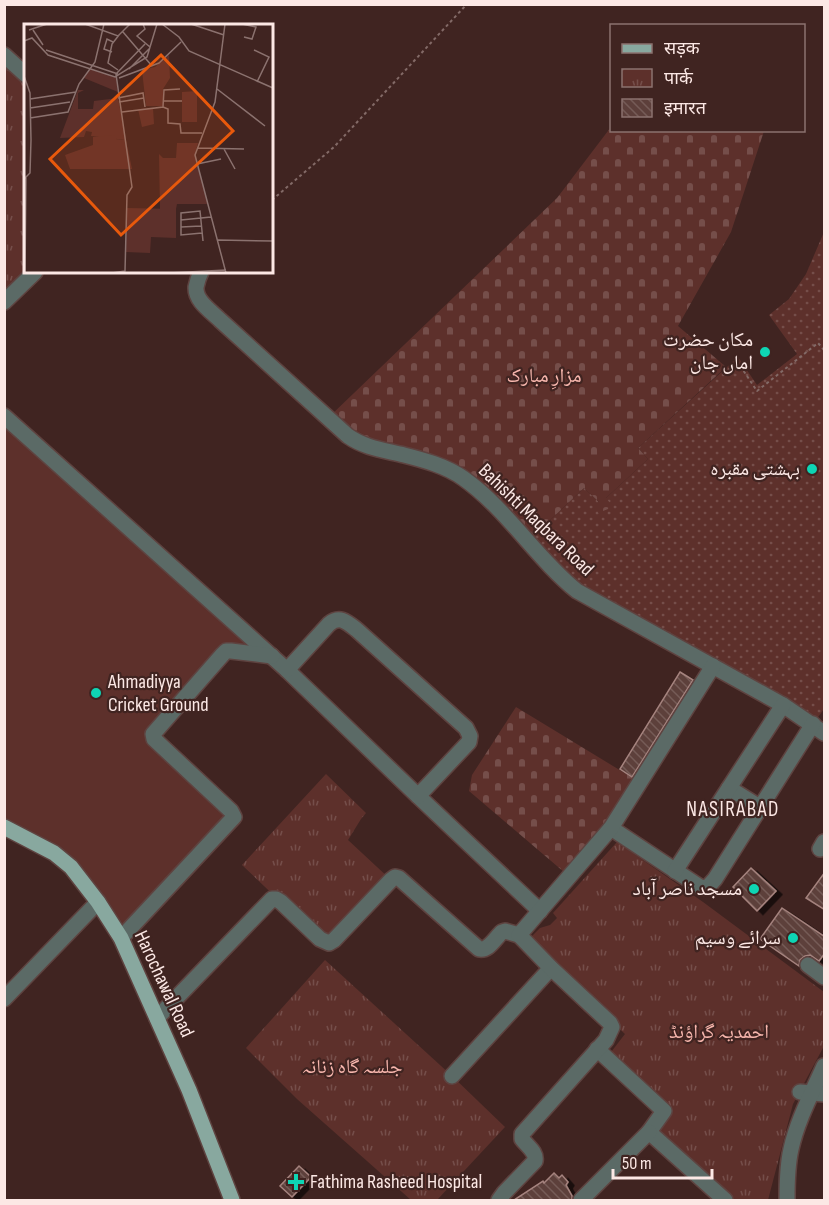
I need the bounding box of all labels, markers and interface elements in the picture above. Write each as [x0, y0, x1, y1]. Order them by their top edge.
inset map [24, 24, 273, 273]
legend [610, 24, 805, 132]
text: सड़क [664, 38, 701, 59]
text: पार्क [664, 67, 694, 89]
text: इमारत [664, 98, 707, 119]
place label: مکان حضرت اماں جان [663, 328, 753, 375]
marker: مکان حضرت اماں جان [758, 345, 772, 359]
park label: مزارِ مبارک [506, 364, 582, 390]
place label: بہشتی مقبرہ [710, 457, 800, 481]
street label: Bahishti Maqbara Road [473, 459, 599, 581]
marker: بہشتی مقبرہ [805, 462, 819, 476]
place label: Ahmadiyya Cricket Ground [107, 670, 209, 717]
marker: Ahmadiyya Cricket Ground [89, 686, 103, 700]
district label: NASIRABAD [686, 797, 780, 822]
place label: مسجد ناصر آباد [633, 877, 742, 901]
marker: مسجد ناصر آباد [747, 882, 761, 896]
place label: سرائے وسیم [695, 926, 781, 951]
street label: Harochawal Road [129, 927, 199, 1041]
marker: سرائے وسیم [786, 931, 800, 945]
park label: احمدیہ گراؤنڈ [669, 1020, 769, 1044]
park label: جلسہ گاہ زنانہ [301, 1055, 403, 1079]
scale bar [613, 1142, 712, 1180]
text: 50 m [622, 1153, 652, 1174]
place label: Fathima Rasheed Hospital [310, 1170, 482, 1194]
marker: Fathima Rasheed Hospital [287, 1173, 305, 1191]

